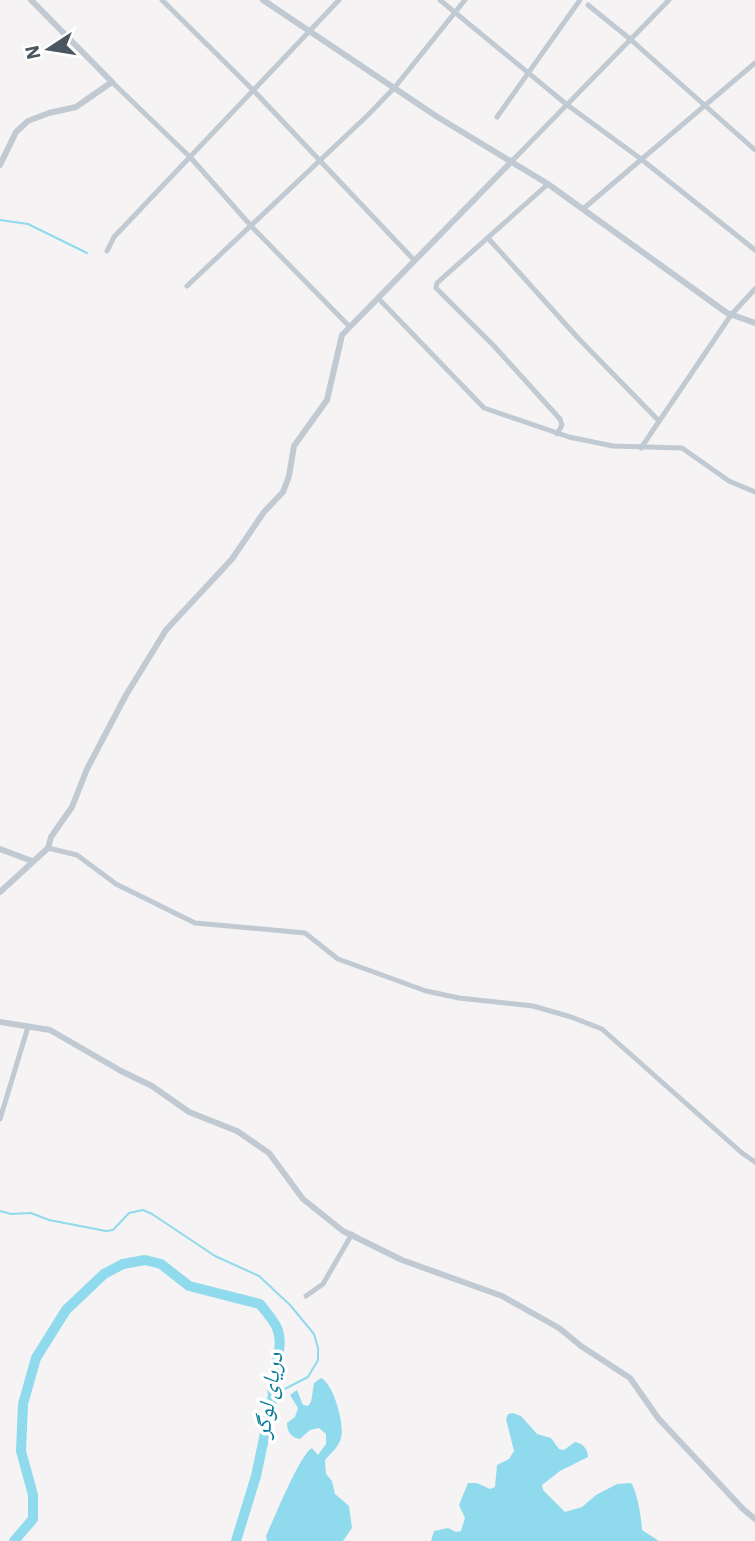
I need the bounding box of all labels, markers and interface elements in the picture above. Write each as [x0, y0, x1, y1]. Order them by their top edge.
north arrow [14, 14, 84, 84]
text: N [19, 43, 46, 62]
water label: دریای لوگر [245, 1349, 290, 1442]

